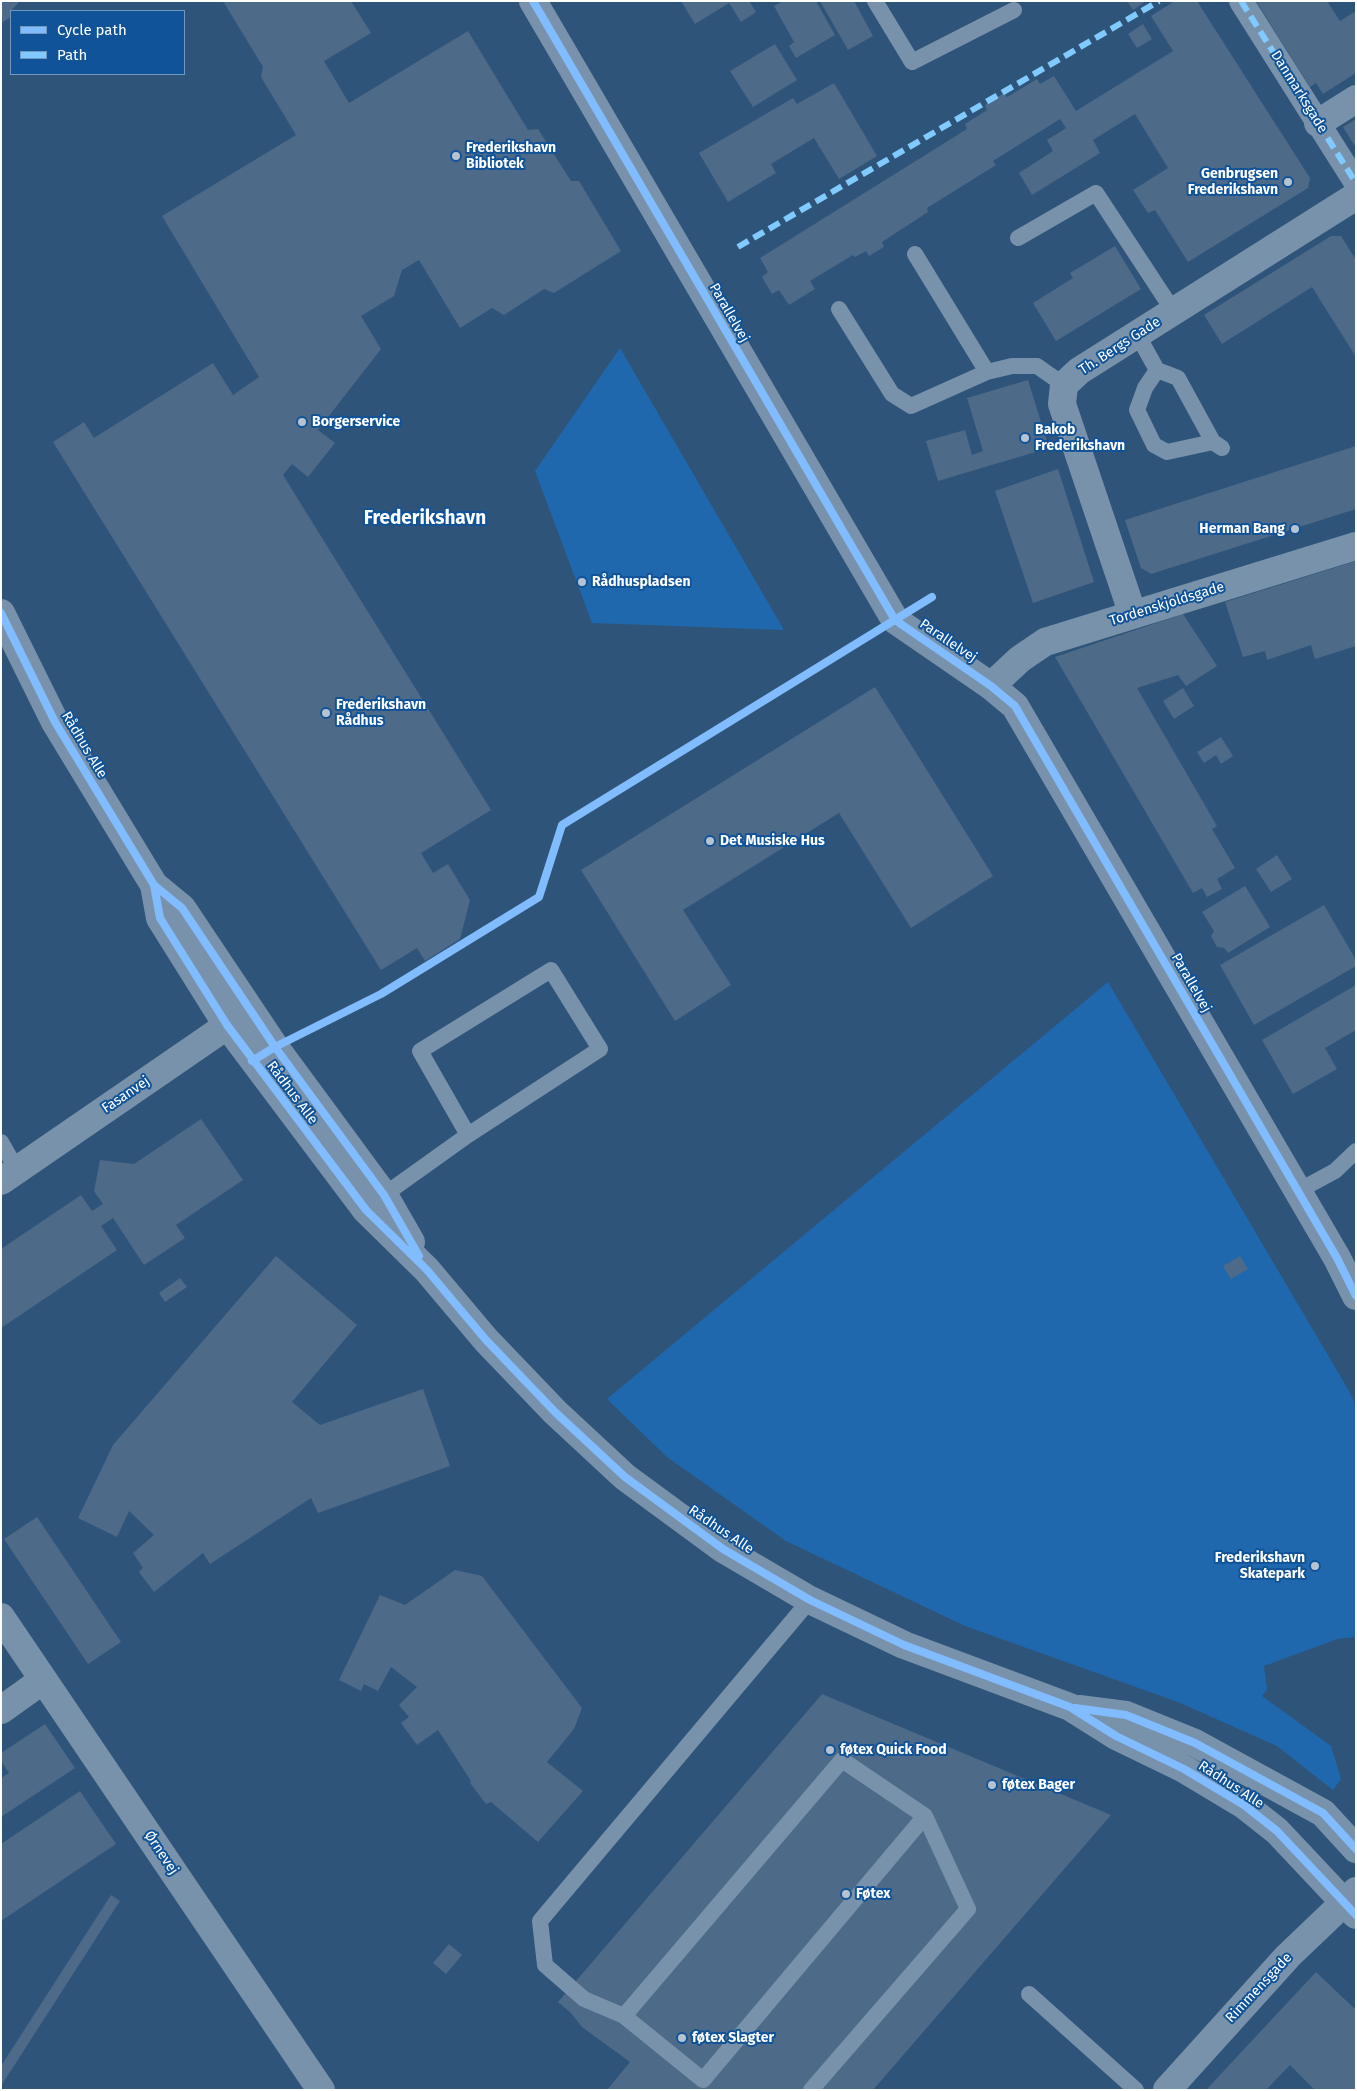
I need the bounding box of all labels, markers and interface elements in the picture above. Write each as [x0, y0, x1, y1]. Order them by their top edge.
legend [10, 10, 185, 75]
text: Cycle path [57, 21, 127, 39]
text: Path [57, 46, 87, 64]
street label: Danmarksgade [1267, 48, 1331, 136]
place label: Frederikshavn Bibliotek [466, 140, 556, 172]
marker: Frederikshavn Bibliotek [450, 150, 462, 162]
place label: Genbrugsen Frederikshavn [1188, 166, 1278, 198]
marker: Genbrugsen Frederikshavn [1282, 176, 1294, 188]
street label: Parallelvej [705, 280, 753, 346]
street label: Th. Bergs Gade [1076, 313, 1164, 379]
place label: Borgerservice [312, 414, 400, 430]
marker: Borgerservice [296, 416, 308, 428]
place label: Bakob Frederikshavn [1035, 422, 1125, 454]
marker: Bakob Frederikshavn [1019, 432, 1031, 444]
district label: Frederikshavn [364, 508, 486, 530]
place label: Herman Bang [1199, 521, 1285, 537]
marker: Herman Bang [1289, 523, 1301, 535]
place label: Rådhuspladsen [592, 574, 691, 590]
marker: Rådhuspladsen [576, 576, 588, 588]
street label: Tordenskjoldsgade [1108, 579, 1226, 629]
street label: Parallelvej [916, 616, 980, 666]
place label: Frederikshavn Rådhus [336, 697, 426, 730]
marker: Frederikshavn Rådhus [320, 707, 332, 719]
street label: Rådhus Alle [58, 709, 110, 781]
place label: Det Musiske Hus [720, 833, 825, 849]
marker: Det Musiske Hus [704, 835, 716, 847]
street label: Parallelvej [1167, 950, 1215, 1016]
street label: Rådhus Alle [263, 1058, 321, 1128]
street label: Fasanvej [99, 1073, 153, 1117]
street label: Rådhus Alle [685, 1502, 757, 1558]
place label: Frederikshavn Skatepark [1215, 1550, 1305, 1582]
marker: Frederikshavn Skatepark [1309, 1560, 1321, 1572]
place label: føtex Quick Food [840, 1742, 947, 1758]
marker: føtex Quick Food [824, 1744, 836, 1756]
street label: Rådhus Alle [1195, 1758, 1267, 1812]
place label: føtex Bager [1002, 1777, 1075, 1793]
marker: føtex Bager [986, 1779, 998, 1791]
street label: Ørnevej [140, 1828, 182, 1878]
place label: Føtex [856, 1886, 890, 1902]
marker: Føtex [840, 1888, 852, 1900]
street label: Rimmensgade [1222, 1950, 1296, 2026]
place label: føtex Slagter [692, 2030, 774, 2046]
marker: føtex Slagter [676, 2032, 688, 2044]

